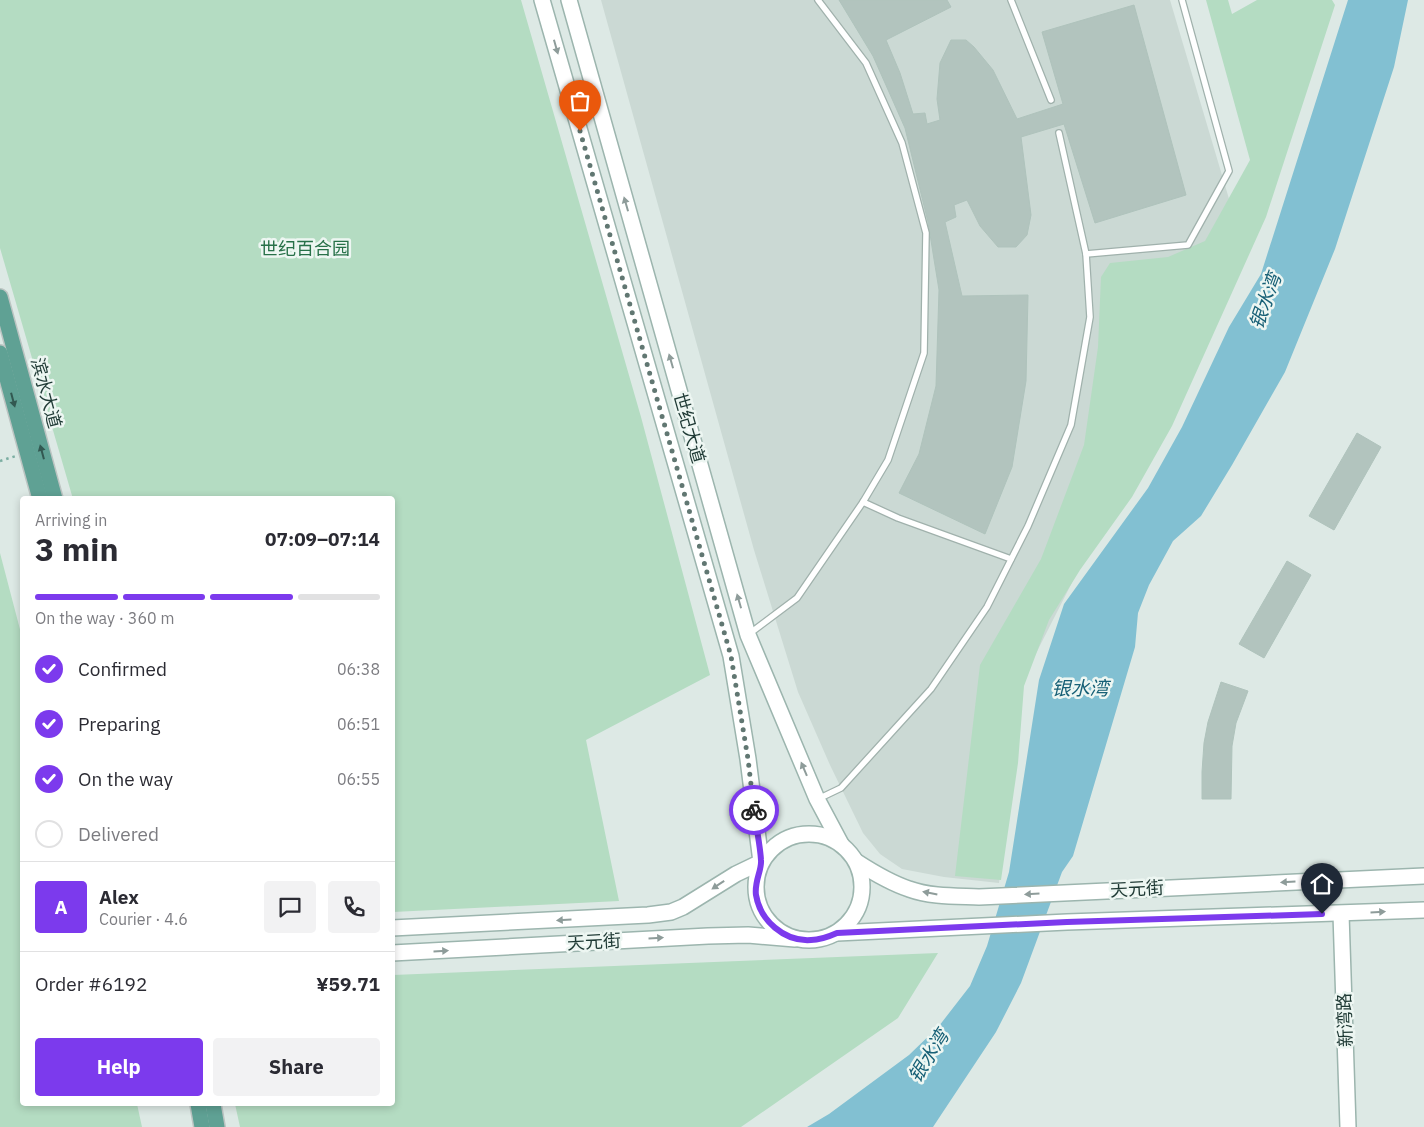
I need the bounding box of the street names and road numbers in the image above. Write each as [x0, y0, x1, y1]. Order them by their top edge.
street label: 滨水大道 [26, 355, 67, 431]
street label: 世纪大道 [669, 390, 710, 466]
street label: 天元街 [1109, 876, 1165, 901]
street label: 天元街 [566, 929, 622, 954]
street label: 新湾路 [1332, 993, 1357, 1047]

